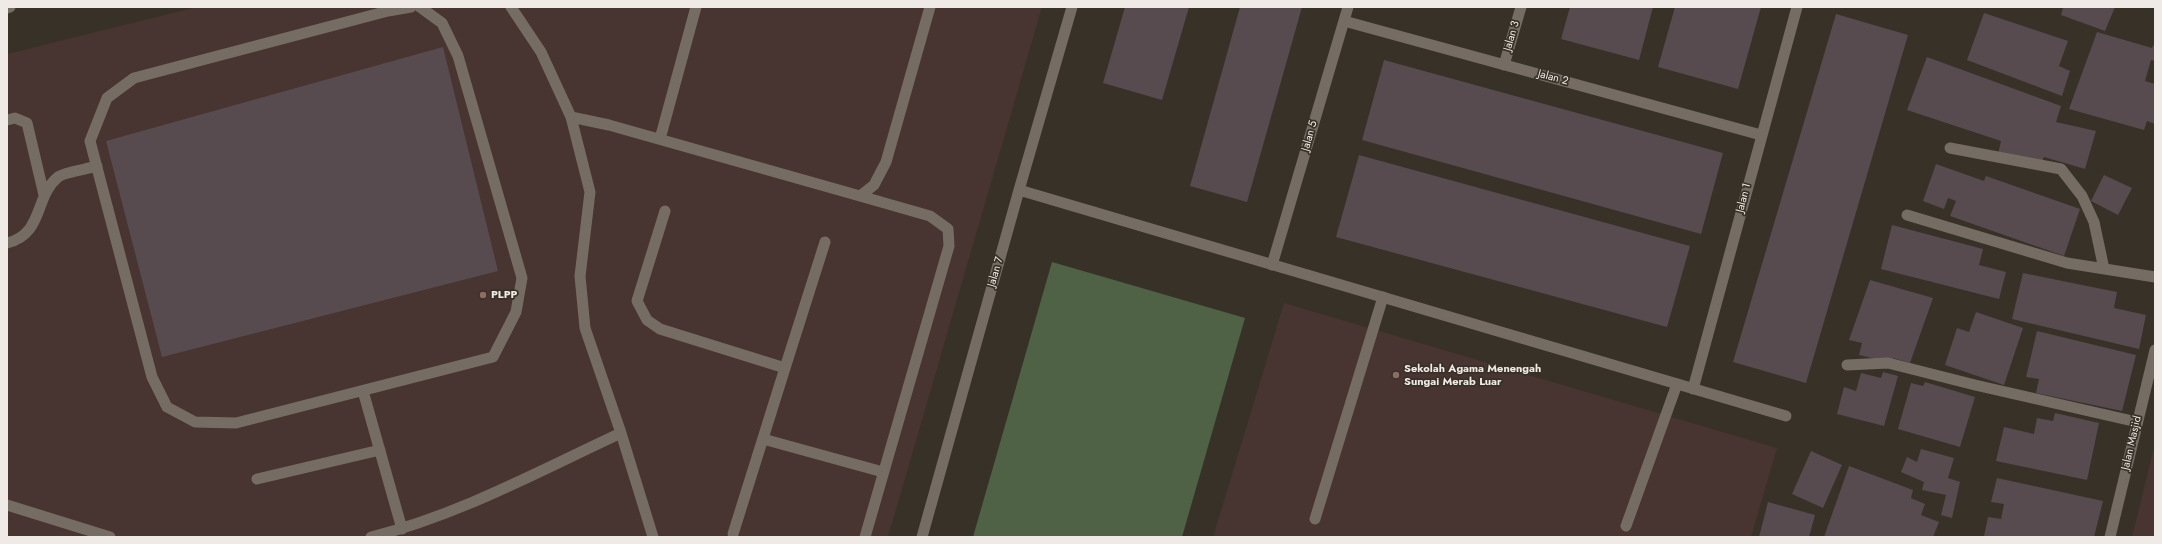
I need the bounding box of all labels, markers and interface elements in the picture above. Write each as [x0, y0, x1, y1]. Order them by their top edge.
street label: Jalan 3 [1501, 19, 1523, 53]
street label: Jalan 2 [1536, 68, 1570, 88]
street label: Jalan 5 [1299, 119, 1321, 153]
street label: Jalan 1 [1734, 182, 1754, 214]
street label: Jalan 7 [985, 255, 1007, 289]
place label: PLPP [491, 288, 517, 302]
marker: PLPP [478, 290, 488, 300]
place label: Sekolah Agama Menengah Sungai Merab Luar [1404, 362, 1541, 388]
marker: Sekolah Agama Menengah Sungai Merab Luar [1391, 370, 1401, 380]
street label: Jalan Masjid [2119, 415, 2145, 471]

